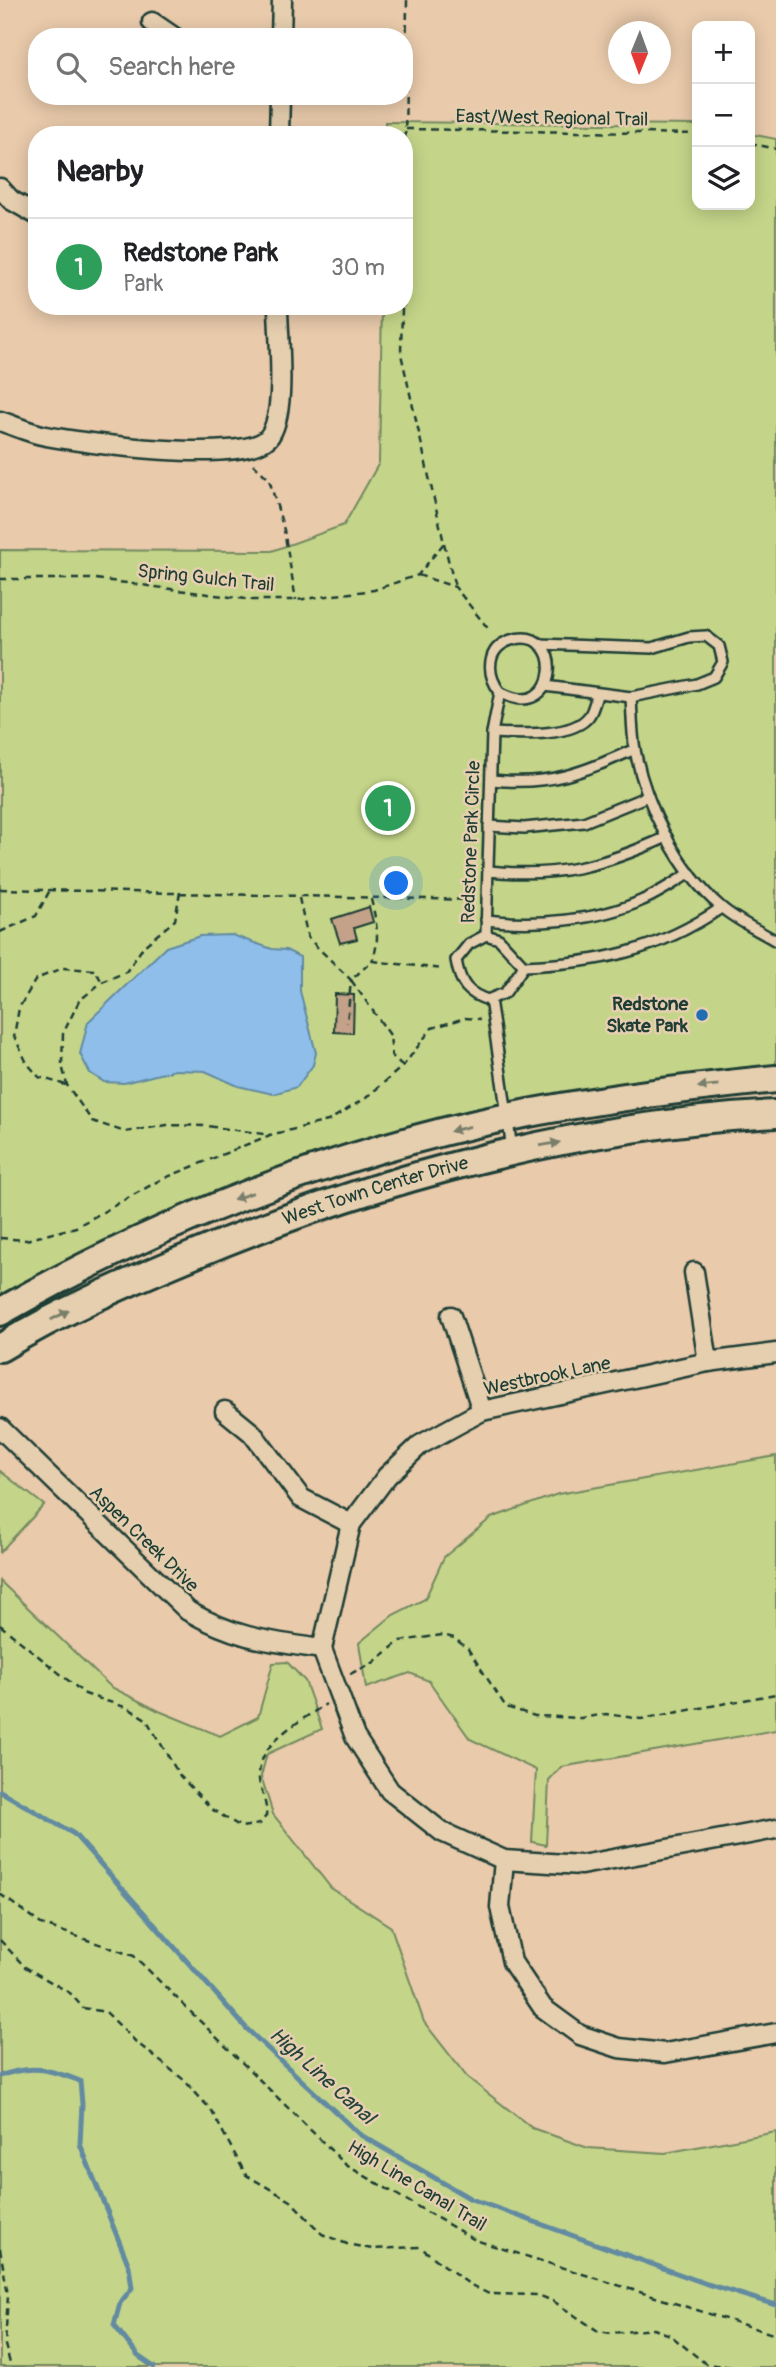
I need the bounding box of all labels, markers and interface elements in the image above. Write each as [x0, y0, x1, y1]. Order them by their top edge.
north arrow [608, 21, 671, 84]
map controls [692, 21, 755, 210]
button: + [692, 21, 755, 84]
search box [28, 28, 413, 105]
icon: search [52, 48, 90, 86]
text: Search here [108, 51, 235, 83]
button: − [692, 84, 755, 147]
street label: East/West Regional Trail [456, 104, 648, 132]
button: layers [692, 147, 755, 210]
text: Nearby [56, 153, 143, 190]
text: Redstone Park [123, 237, 278, 269]
text: 1 [75, 253, 84, 282]
text: 30 m [331, 253, 385, 282]
text: Park [123, 269, 163, 298]
street label: Spring Gulch Trail [136, 559, 276, 597]
street label: Redstone Park Circle [456, 760, 486, 924]
pin: 1 [365, 782, 411, 834]
your location [379, 866, 413, 900]
place label: Redstone Skate Park [606, 992, 689, 1038]
marker: Redstone Skate Park [694, 1007, 710, 1023]
one-way arrow [697, 1081, 719, 1092]
one-way arrow [449, 1124, 471, 1135]
one-way arrow [539, 1138, 561, 1149]
street label: West Town Center Drive [279, 1151, 471, 1231]
one-way arrow [232, 1191, 253, 1202]
one-way arrow [50, 1310, 70, 1321]
street label: Westbrook Lane [481, 1351, 613, 1401]
street label: Aspen Creek Drive [84, 1481, 204, 1598]
water label: High Line Canal [264, 2021, 382, 2132]
street label: High Line Canal Trail [343, 2135, 491, 2237]

